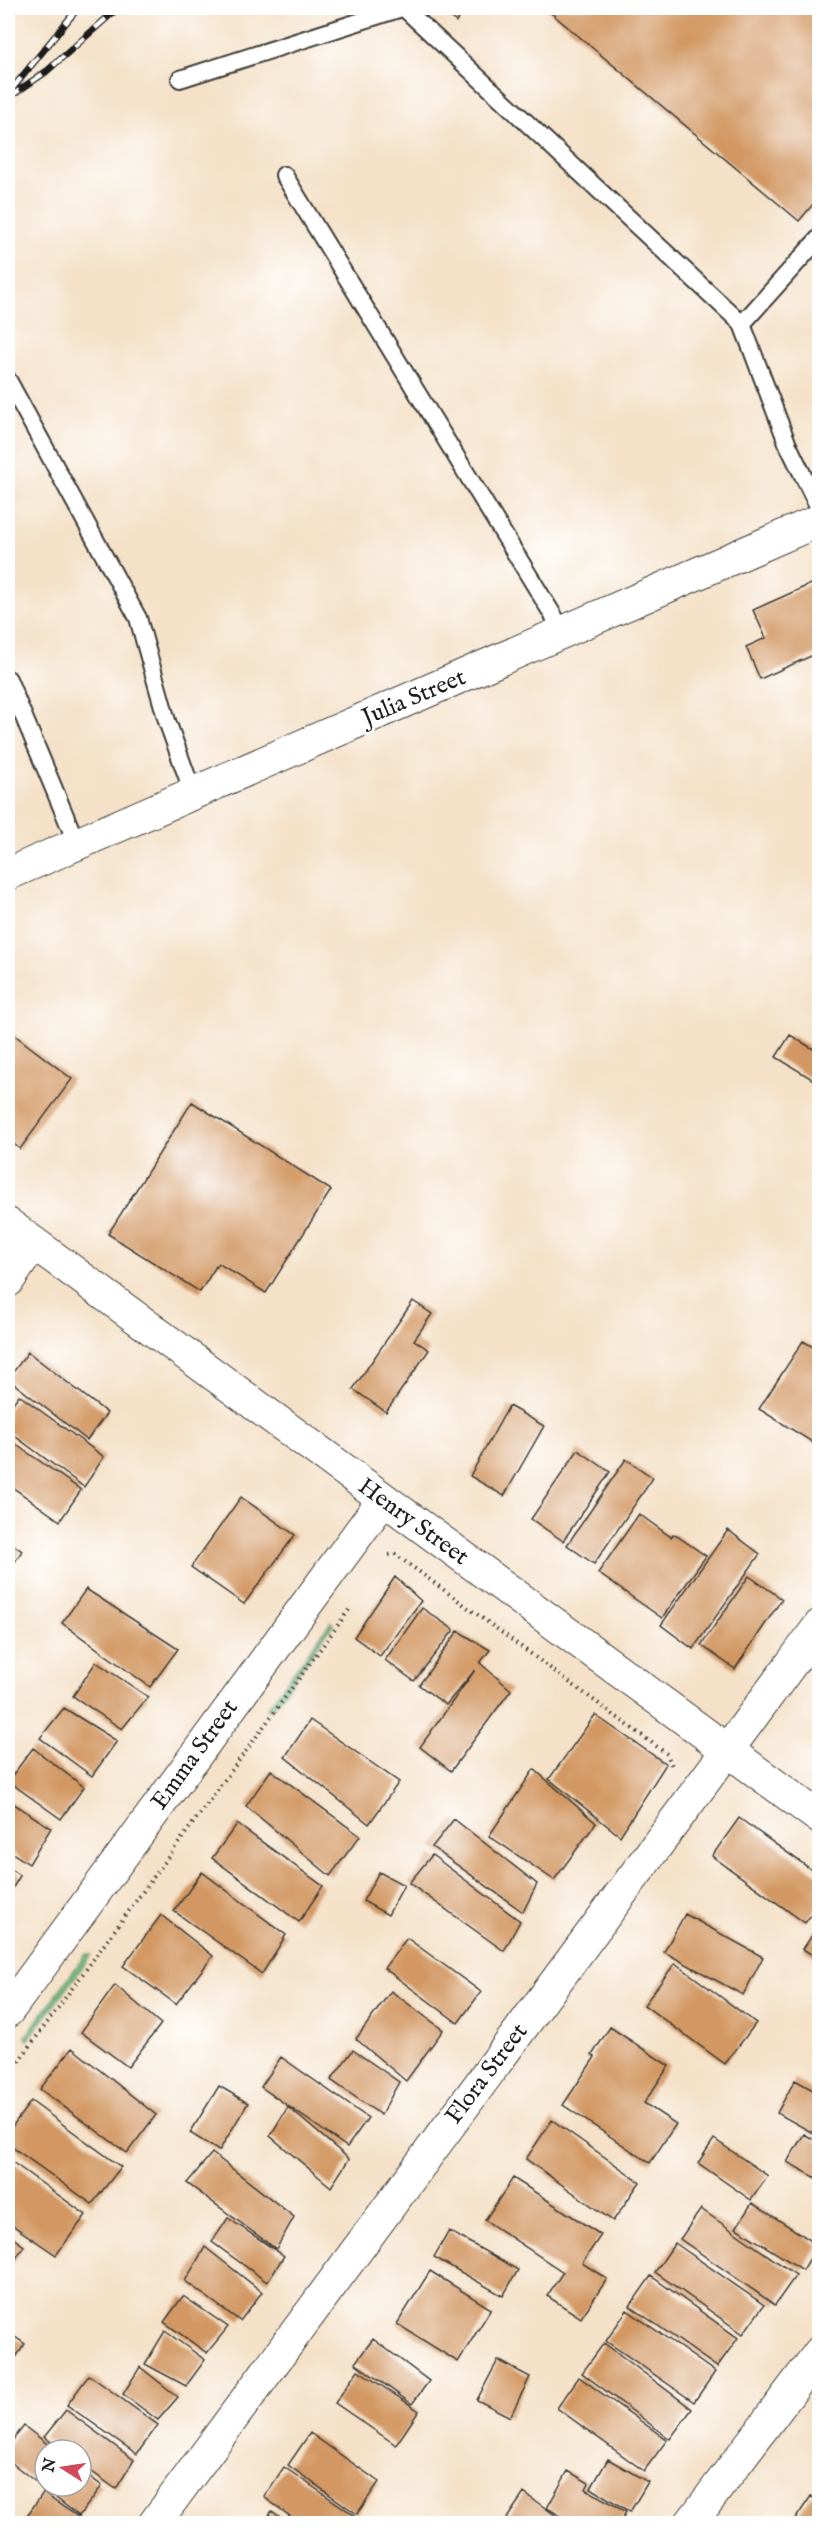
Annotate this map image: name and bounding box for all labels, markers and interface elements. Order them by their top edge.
street label: Julia Street [355,662,471,735]
street label: Henry Street [351,1471,475,1573]
street label: Emma Street [145,1694,245,1816]
street label: Flora Street [439,2017,535,2131]
north arrow [33,2438,93,2498]
text: N [39,2456,62,2475]

